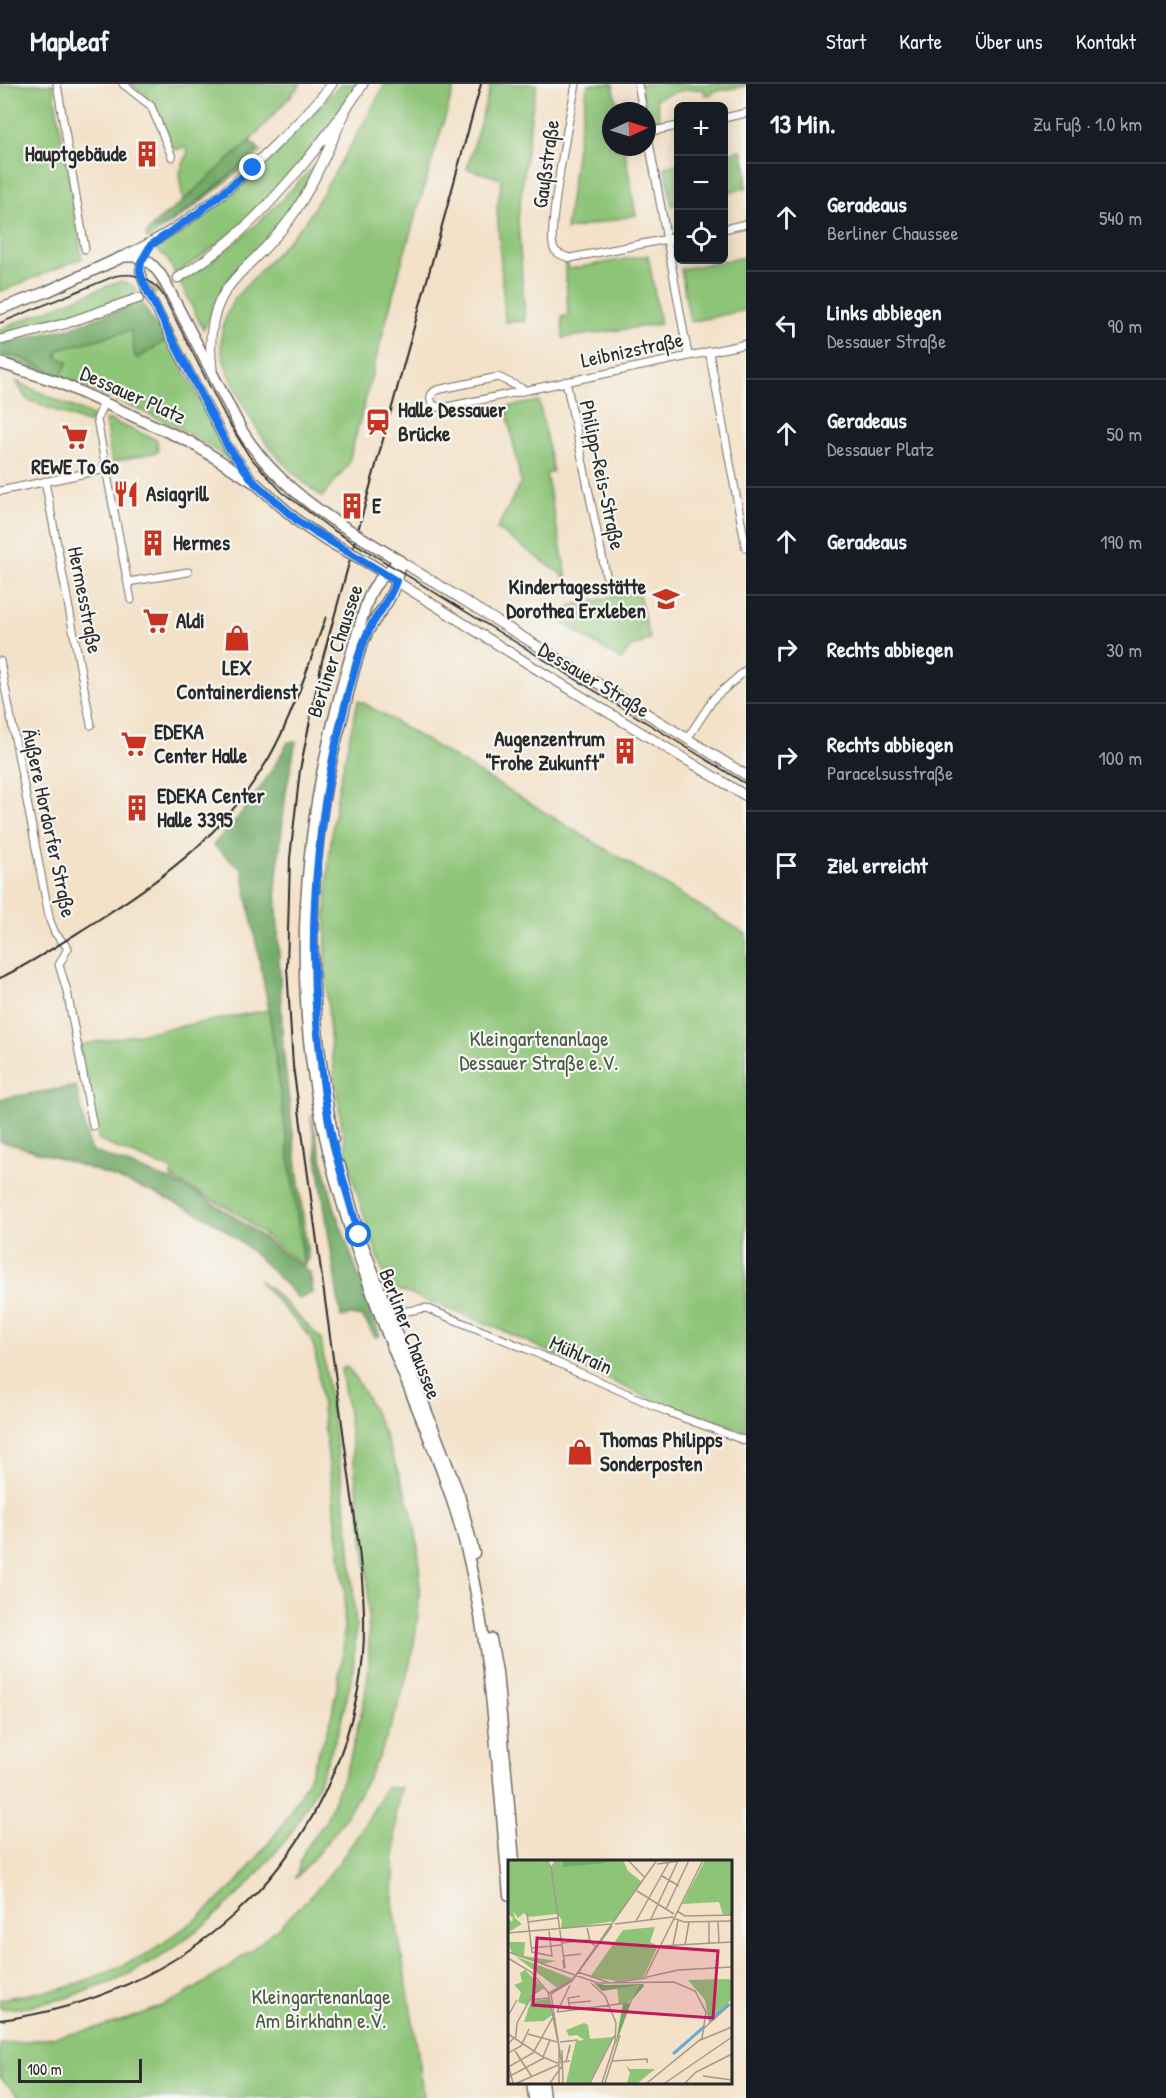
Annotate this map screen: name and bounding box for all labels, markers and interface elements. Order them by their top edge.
text: Mapleaf [30,22,109,60]
text: Start [826,27,866,56]
text: Karte [899,27,942,56]
text: Über uns [975,27,1043,56]
text: Kontakt [1076,27,1136,56]
north arrow [602,102,656,156]
map controls [674,102,728,264]
button: + [674,102,728,156]
text: 13 Min. [770,106,836,141]
text: Zu Fuß · 1.0 km [1033,110,1142,137]
street label: Gaußstraße [525,118,566,210]
place label: Hauptgebäude [25,139,128,169]
building icon: Hauptgebäude [132,139,162,169]
route end [239,154,265,180]
button: − [674,156,728,210]
text: Geradeaus [827,189,907,219]
icon: ahead [770,201,803,234]
text: 540 m [1099,204,1142,231]
button: locate [674,210,728,264]
text: Berliner Chaussee [827,219,958,246]
text: Links abbiegen [827,297,942,327]
icon: left [770,309,803,342]
text: 90 m [1108,312,1142,339]
street label: Leibnizstraße [578,325,686,374]
text: Dessauer Straße [827,327,946,354]
street label: Dessauer Platz [76,358,191,431]
place label: Halle Dessauer Brücke [398,395,507,448]
street label: Philipp-Reis-Straße [572,397,632,552]
text: Geradeaus [827,405,907,435]
station icon: Halle Dessauer Brücke [363,407,393,437]
icon: ahead [770,417,803,450]
text: 50 m [1106,420,1142,447]
supermarket icon: REWE To Go [60,422,90,452]
text: Dessauer Platz [827,435,934,462]
place label: REWE To Go [31,452,119,481]
restaurant icon: Asiagrill [111,479,141,509]
place label: Asiagrill [146,479,209,509]
building icon: E [337,491,367,521]
place label: E [372,491,382,520]
icon: ahead [770,525,803,558]
text: Geradeaus [827,526,907,556]
building icon: Hermes [138,528,168,558]
place label: Hermes [173,528,230,557]
text: 190 m [1100,528,1142,555]
street label: Hermesstraße [61,544,110,656]
place label: Kindertagesstätte Dorothea Erxleben [506,572,647,625]
street label: Berliner Chaussee [299,581,370,721]
school or university icon: Kindertagesstätte Dorothea Erxleben [651,584,681,614]
supermarket icon: Aldi [141,606,171,636]
place label: Aldi [176,606,205,635]
shop icon: LEX Containerdienst [222,623,252,653]
icon: right [770,633,803,666]
text: Rechts abbiegen [827,634,954,664]
street label: Dessauer Straße [533,635,655,724]
text: 30 m [1106,636,1142,663]
place label: LEX Containerdienst [176,653,299,706]
place label: EDEKA Center Halle [154,717,248,770]
place label: Augenzentrum "Frohe Zukunft" [485,724,605,777]
street label: Äußere Hordorfer Straße [15,726,84,920]
supermarket icon: EDEKA Center Halle [119,729,149,759]
text: Rechts abbiegen [827,729,954,759]
building icon: Augenzentrum "Frohe Zukunft" [610,736,640,766]
icon: right [770,741,803,774]
text: 100 m [1099,744,1142,771]
text: Paracelsusstraße [827,759,953,786]
place label: EDEKA Center Halle 3395 [157,781,266,834]
building icon: EDEKA Center Halle 3395 [122,793,152,823]
icon: arrive [770,849,803,882]
text: Ziel erreicht [827,850,927,880]
park label: Kleingartenanlage Dessauer Straße e.V. [459,1024,619,1077]
route start [345,1221,371,1247]
street label: Berliner Chaussee [372,1264,449,1403]
street label: Mühlrain [545,1328,617,1381]
place label: Thomas Philipps Sonderposten [599,1425,723,1479]
shop icon: Thomas Philipps Sonderposten [565,1437,595,1467]
inset map [508,1860,731,2083]
park label: Kleingartenanlage Am Birkhahn e.V. [251,1982,391,2035]
scale bar [18,2056,142,2084]
text: 100 m [27,2058,62,2080]

